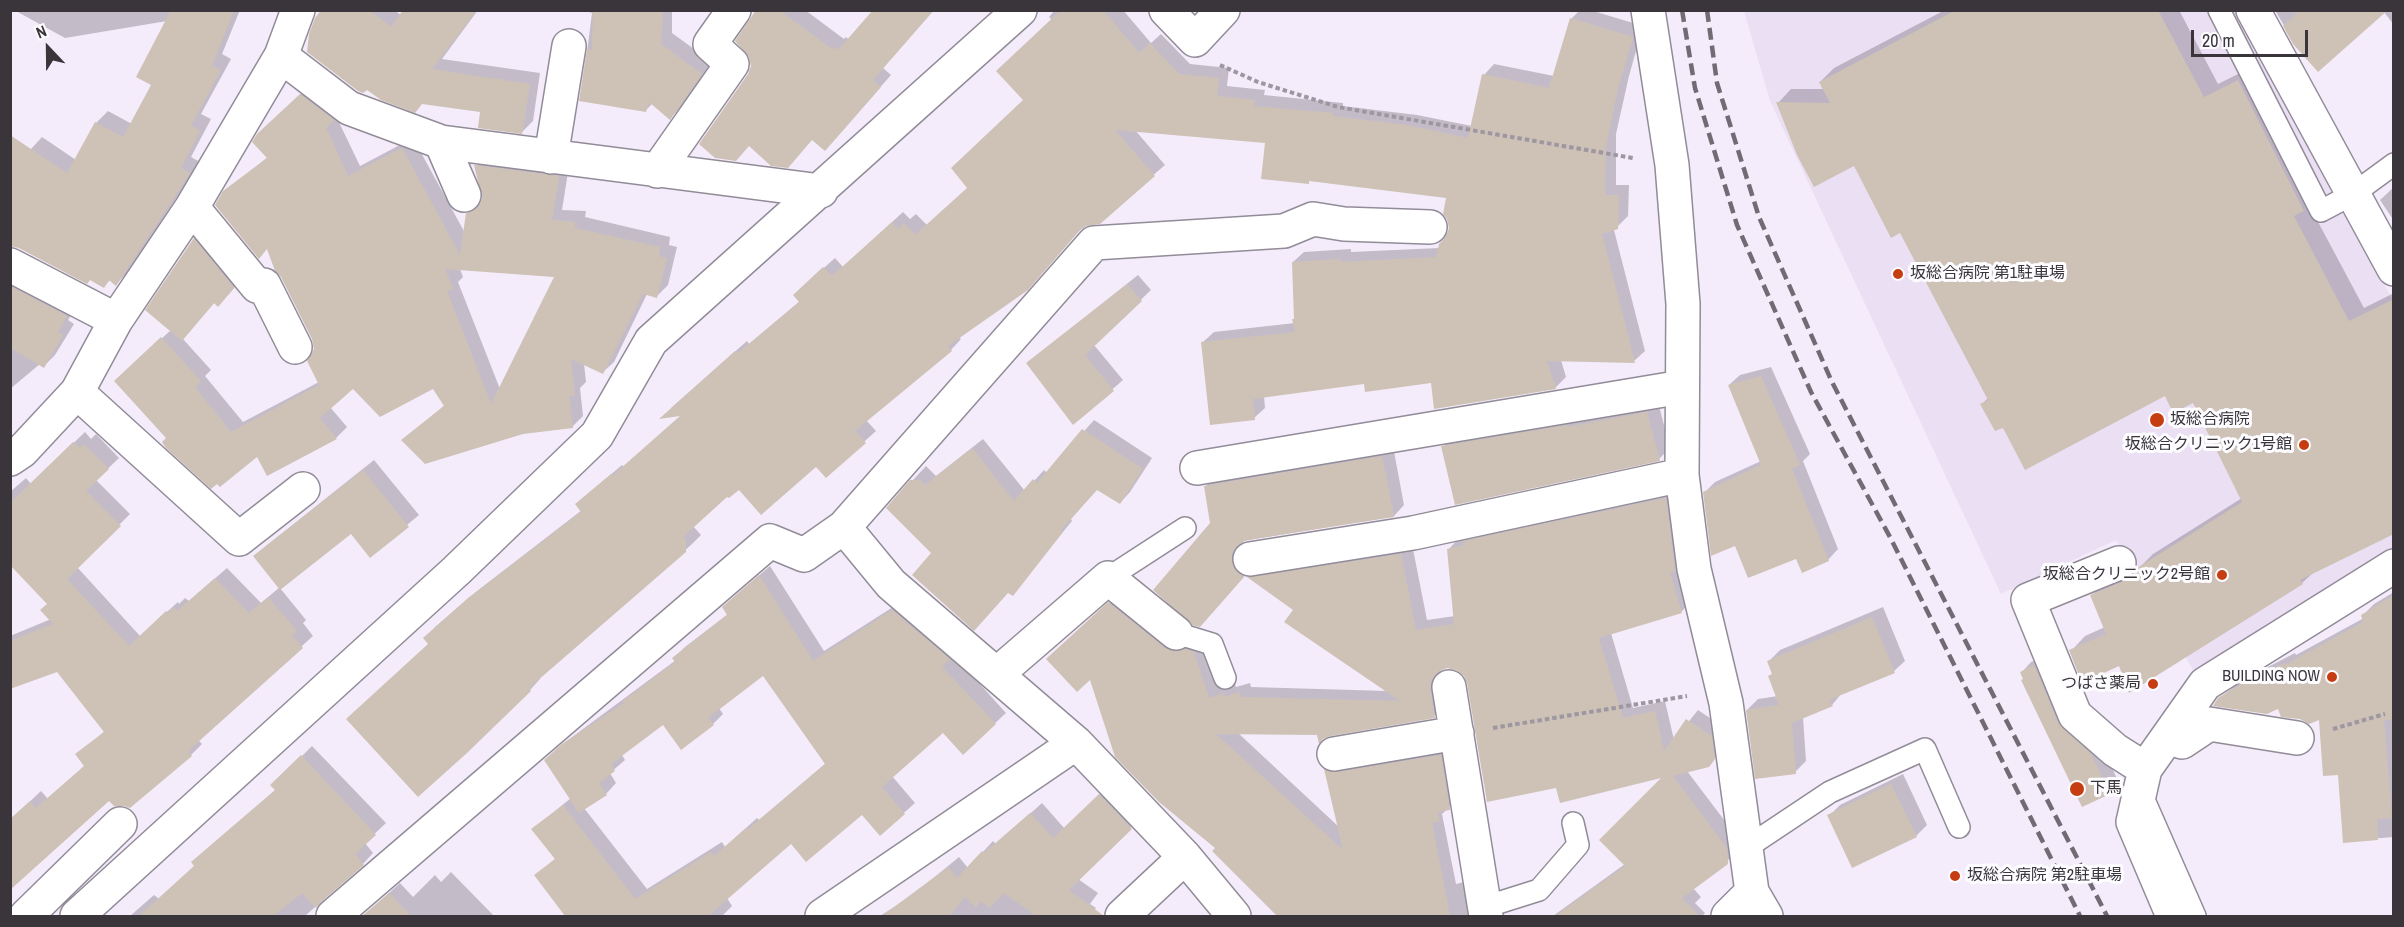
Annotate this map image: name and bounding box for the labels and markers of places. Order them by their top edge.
place label: 坂総合病院 第1駐車場 [1910,264,2065,284]
marker: 坂総合病院 第1駐車場 [1891,267,1905,281]
place label: 坂総合病院 [2170,410,2250,430]
marker: 坂総合病院 [2148,411,2166,429]
place label: 坂総合クリニック1号館 [2125,435,2292,455]
marker: 坂総合クリニック1号館 [2297,438,2311,452]
place label: 坂総合クリニック2号館 [2043,565,2210,585]
marker: 坂総合クリニック2号館 [2215,568,2229,582]
place label: BUILDING NOW [2222,667,2320,687]
marker: BUILDING NOW [2325,670,2339,684]
place label: つばさ薬局 [2061,674,2141,694]
marker: つばさ薬局 [2146,677,2160,691]
place label: 下馬 [2090,779,2122,799]
marker: 下馬 [2068,780,2086,798]
place label: 坂総合病院 第2駐車場 [1967,866,2122,886]
marker: 坂総合病院 第2駐車場 [1948,869,1962,883]

